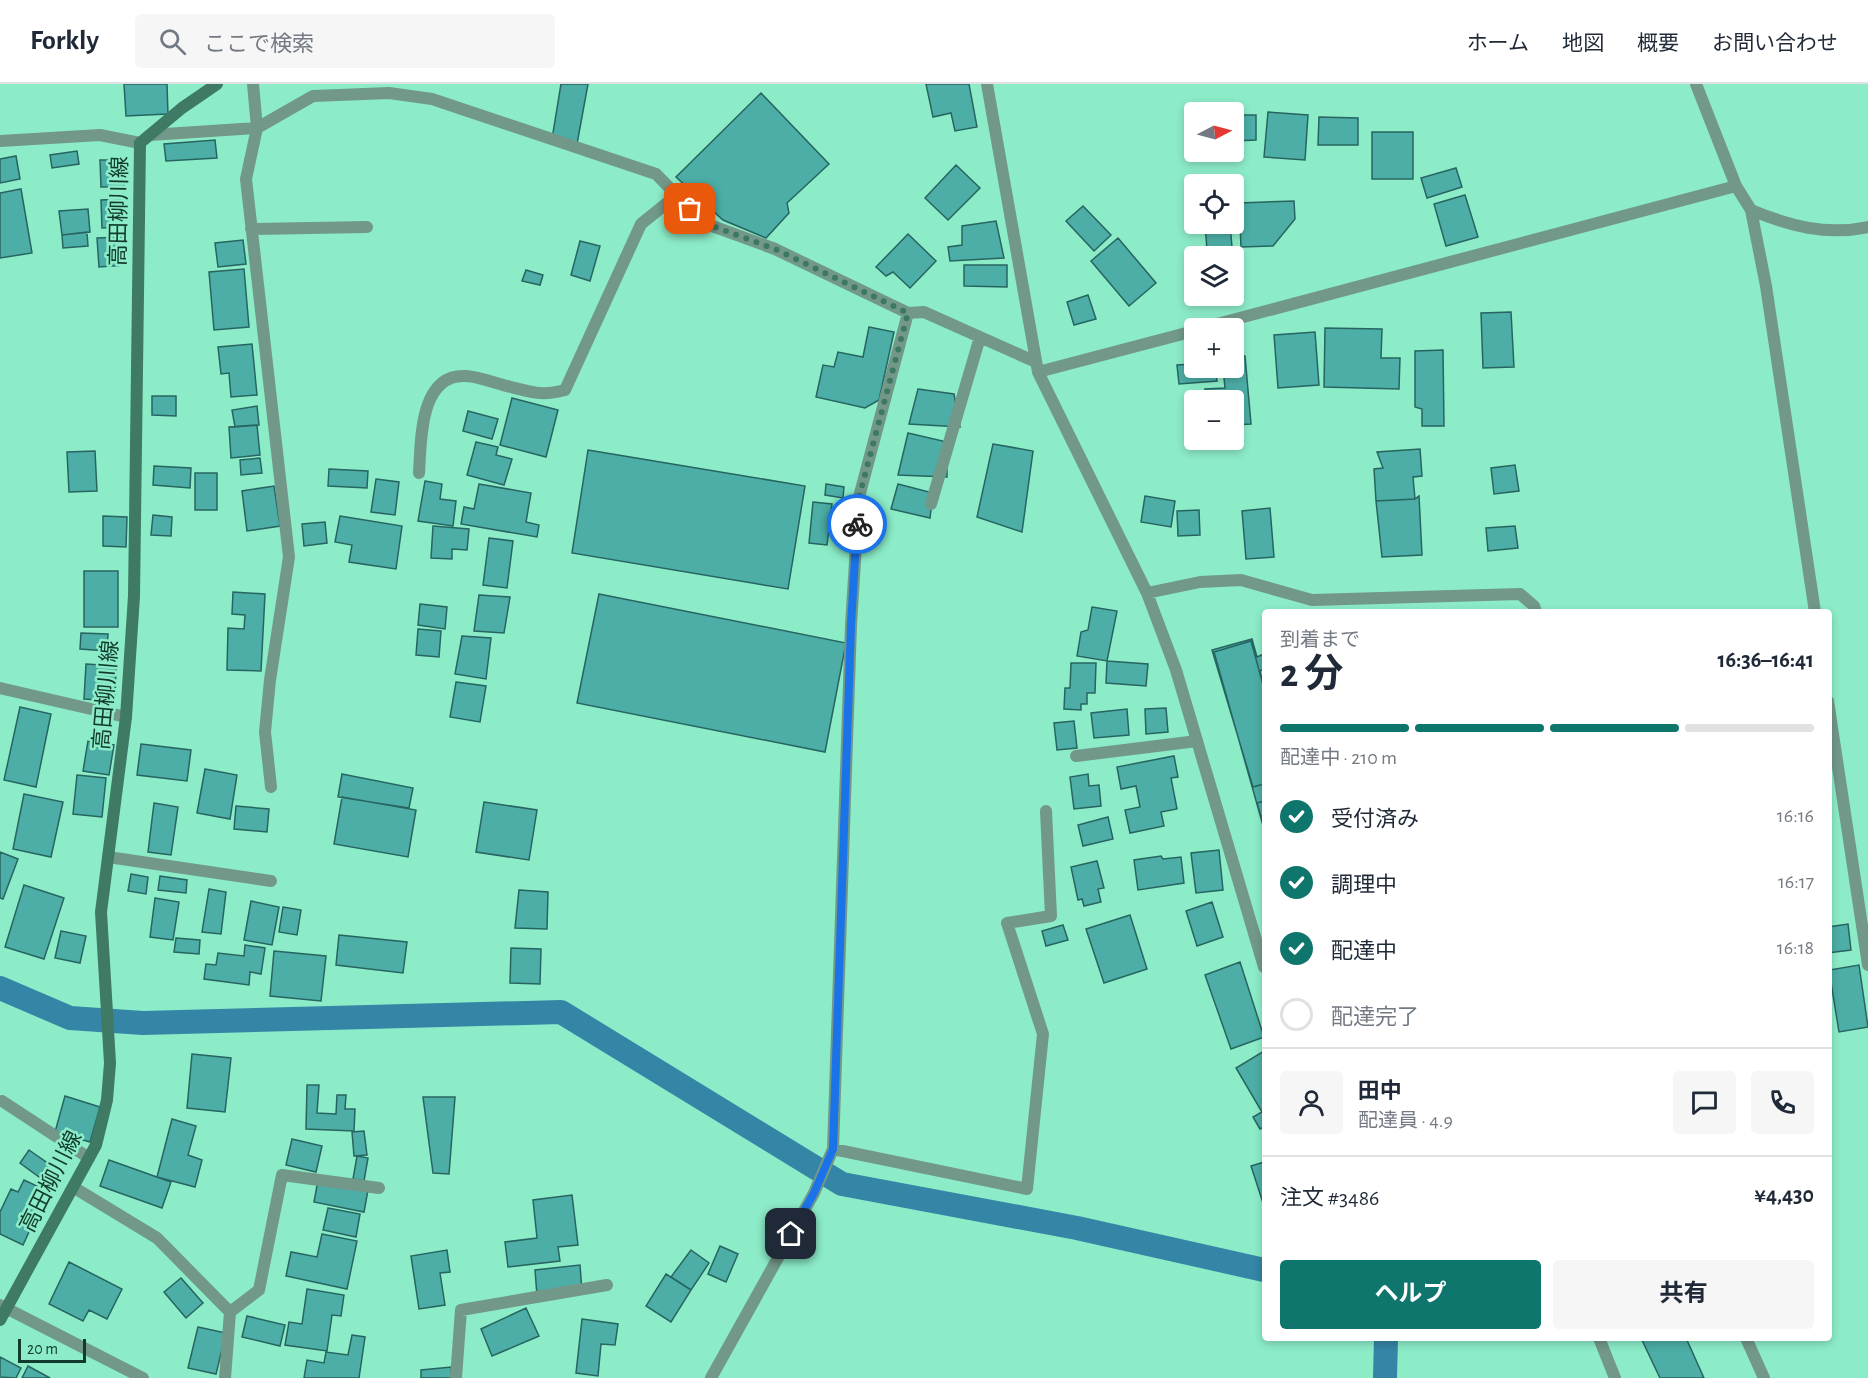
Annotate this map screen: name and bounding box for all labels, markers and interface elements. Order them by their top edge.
search box [135,14,555,68]
icon: search [156,25,189,58]
text: Forkly [30,27,99,55]
text: ここで検索 [204,33,314,55]
text: ホーム [1467,33,1529,54]
text: 地図 [1562,33,1604,54]
text: 概要 [1637,33,1679,54]
text: お問い合わせ [1712,33,1838,54]
north arrow [1184,102,1244,162]
map controls [1184,102,1244,450]
street label: 高田柳川線 [106,156,131,266]
button: locate [1184,174,1244,234]
pin [664,183,715,234]
icon: bag [673,192,706,225]
button: layers [1184,246,1244,306]
button: + [1184,318,1244,378]
button: − [1184,390,1244,450]
courier [827,494,887,554]
icon: bike [841,508,874,541]
text: 到着まで [1280,630,1360,650]
street label: 高田柳川線 [89,639,122,751]
text: 16:36–16:41 [1718,649,1814,671]
text: 2 分 [1280,655,1343,694]
text: 配達中 · 210 m [1280,748,1397,768]
icon: check [1280,800,1313,833]
text: 16:16 [1777,806,1814,826]
text: 受付済み [1331,808,1419,830]
icon: check [1280,866,1313,899]
text: 16:17 [1778,872,1814,892]
text: 調理中 [1331,874,1397,896]
icon: check [1280,932,1313,965]
text: 16:18 [1777,938,1814,958]
text: 配達中 [1331,940,1397,962]
text: 配達完了 [1331,1006,1419,1028]
button: person [1280,1071,1343,1134]
button: chat [1673,1071,1736,1134]
button: phone [1751,1071,1814,1134]
text: 田中 [1358,1080,1402,1102]
text: 配達員 · 4.9 [1358,1111,1453,1131]
street label: 高田柳川線 [15,1127,86,1235]
text: ¥4,430 [1754,1184,1814,1206]
text: 注文 #3486 [1280,1187,1379,1209]
pin [765,1208,816,1259]
icon: home [774,1217,807,1250]
button: ヘルプ [1280,1260,1541,1329]
button: 共有 [1553,1260,1814,1329]
scale bar [18,1336,86,1364]
text: 20 m [27,1341,58,1357]

